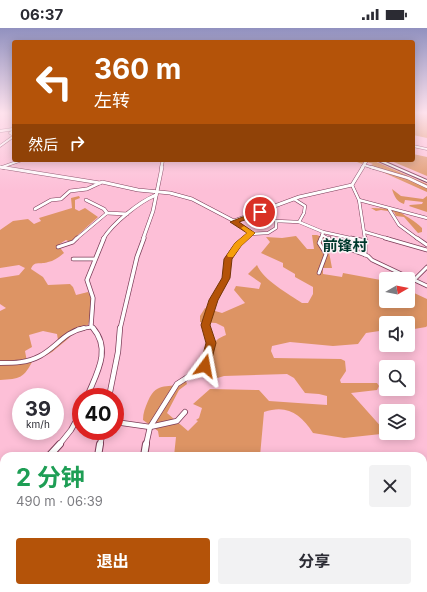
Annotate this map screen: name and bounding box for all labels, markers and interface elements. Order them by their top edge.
text: 06:37 [20,5,63,24]
text: 360 m [94,52,181,86]
icon: left [28,56,80,108]
text: 左转 [94,90,130,111]
icon: right [66,132,88,154]
text: 然后 [28,135,58,154]
pin [243,195,277,229]
icon: arrive [249,201,271,223]
district label: 前锋村 [322,236,368,255]
north arrow [379,272,415,308]
map controls [379,272,415,440]
button: sound [379,316,415,352]
position arrow [184,345,226,387]
button: search [379,360,415,396]
speed limit sign: 40 [72,388,124,440]
text: 39 [25,397,51,421]
button: layers [379,404,415,440]
text: km/h [26,418,50,430]
text: 2 分钟 [16,463,85,492]
button: close [369,465,411,507]
text: 490 m · 06:39 [16,493,103,509]
button: 退出 [16,538,210,584]
button: 分享 [218,538,411,584]

